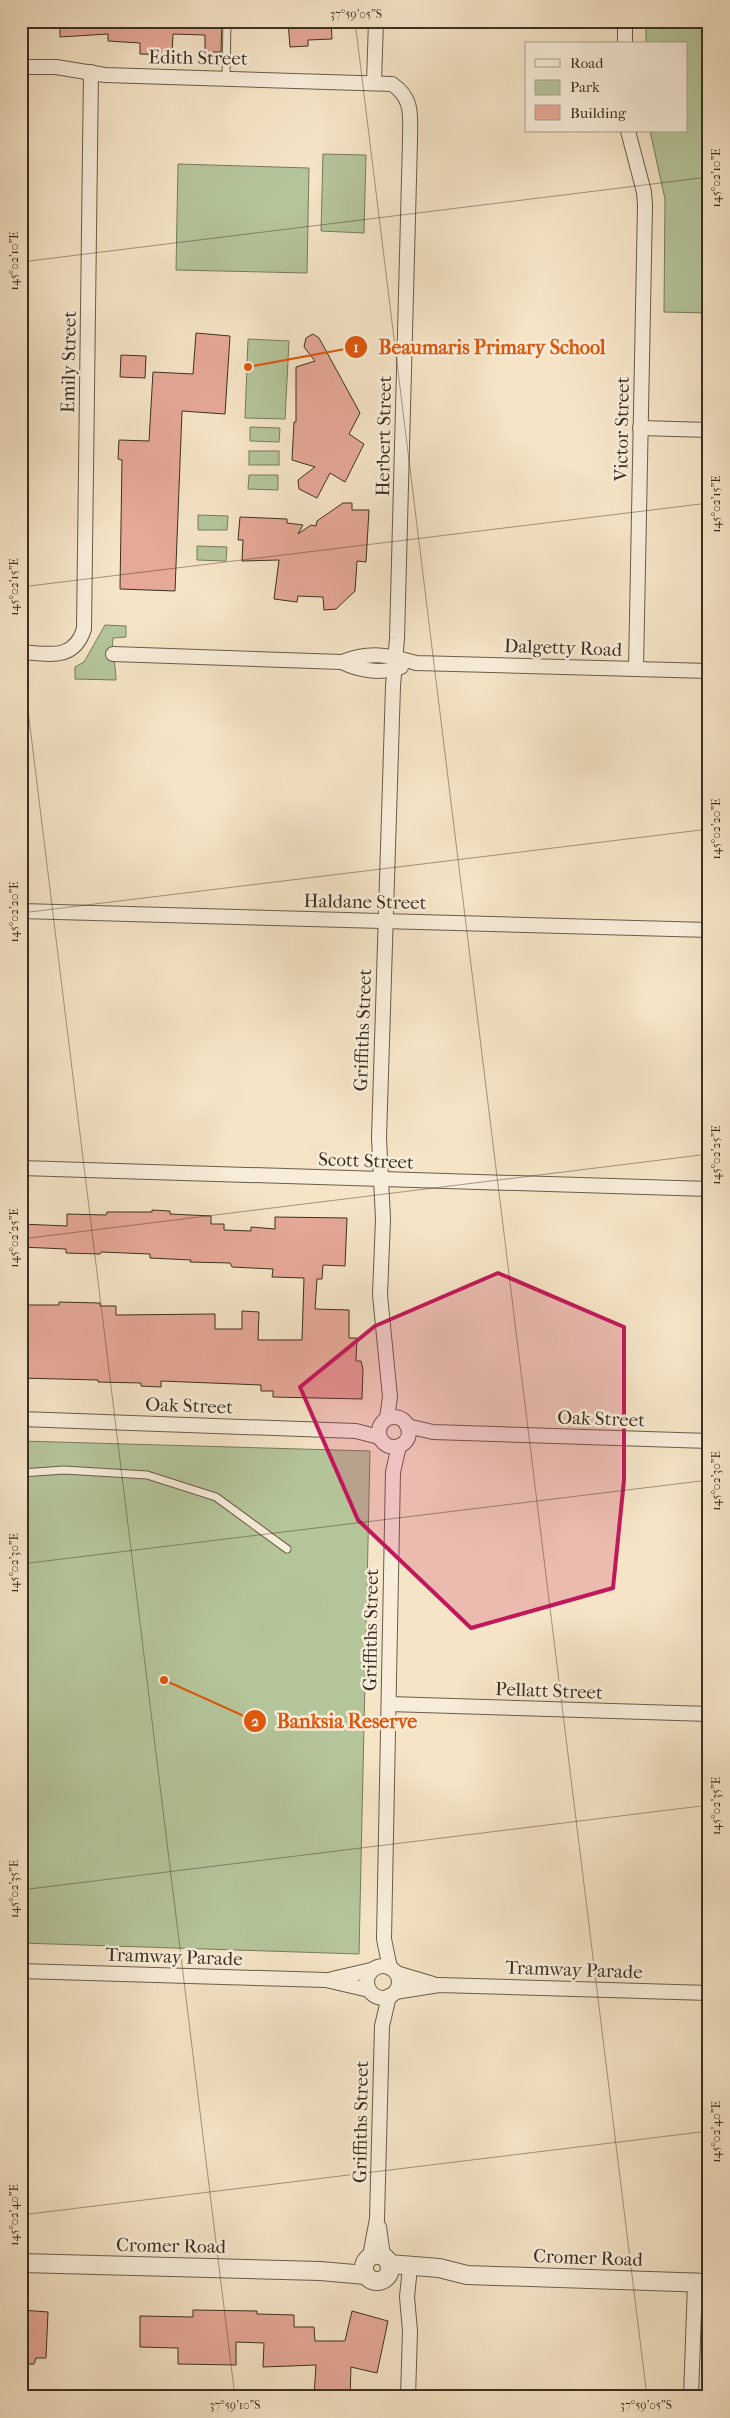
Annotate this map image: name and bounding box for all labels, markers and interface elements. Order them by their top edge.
text: 37°59'05"S [330,7,382,21]
legend [525,42,688,132]
street label: Edith Street [148,46,248,70]
text: Road [570,54,604,72]
text: Park [570,78,600,96]
text: Building [570,104,627,122]
text: 145°02'10"E [709,149,723,207]
text: 145°02'10"E [7,232,21,290]
street label: Emily Street [57,310,81,413]
callout: Beaumaris Primary School [343,330,615,365]
text: Beaumaris Primary School [378,336,606,359]
text: 1 [353,338,359,356]
street label: Herbert Street [372,375,396,497]
street label: Victor Street [610,376,634,483]
text: 145°02'15"E [709,475,723,533]
text: 145°02'15"E [7,558,21,616]
street label: Dalgetty Road [504,635,623,661]
text: 145°02'20"E [709,799,723,859]
text: 145°02'20"E [7,882,21,942]
street label: Haldane Street [303,890,427,914]
street label: Griffiths Street [350,968,376,1092]
text: 145°02'25"E [709,1125,723,1185]
street label: Scott Street [318,1148,414,1174]
text: 145°02'25"E [7,1208,21,1268]
street label: Oak Street [145,1393,233,1419]
street label: Oak Street [557,1406,645,1432]
text: 145°02'30"E [709,1451,723,1511]
text: 145°02'30"E [7,1533,21,1593]
street label: Griffiths Street [359,1568,383,1691]
street label: Pellatt Street [495,1678,603,1704]
callout: Banksia Reserve [242,1703,428,1738]
text: Banksia Reserve [277,1710,417,1733]
text: 2 [251,1712,259,1730]
text: 145°02'35"E [709,1777,723,1835]
text: 145°02'35"E [7,1860,21,1918]
street label: Tramway Parade [105,1944,243,1970]
street label: Tramway Parade [505,1957,643,1983]
street label: Griffiths Street [349,2060,373,2183]
text: 145°02'40"E [709,2101,723,2163]
text: 145°02'40"E [7,2184,21,2246]
street label: Cromer Road [116,2234,227,2258]
street label: Cromer Road [533,2245,644,2271]
text: 37°59'10"S [210,2398,260,2412]
text: 37°59'05"S [620,2398,672,2412]

